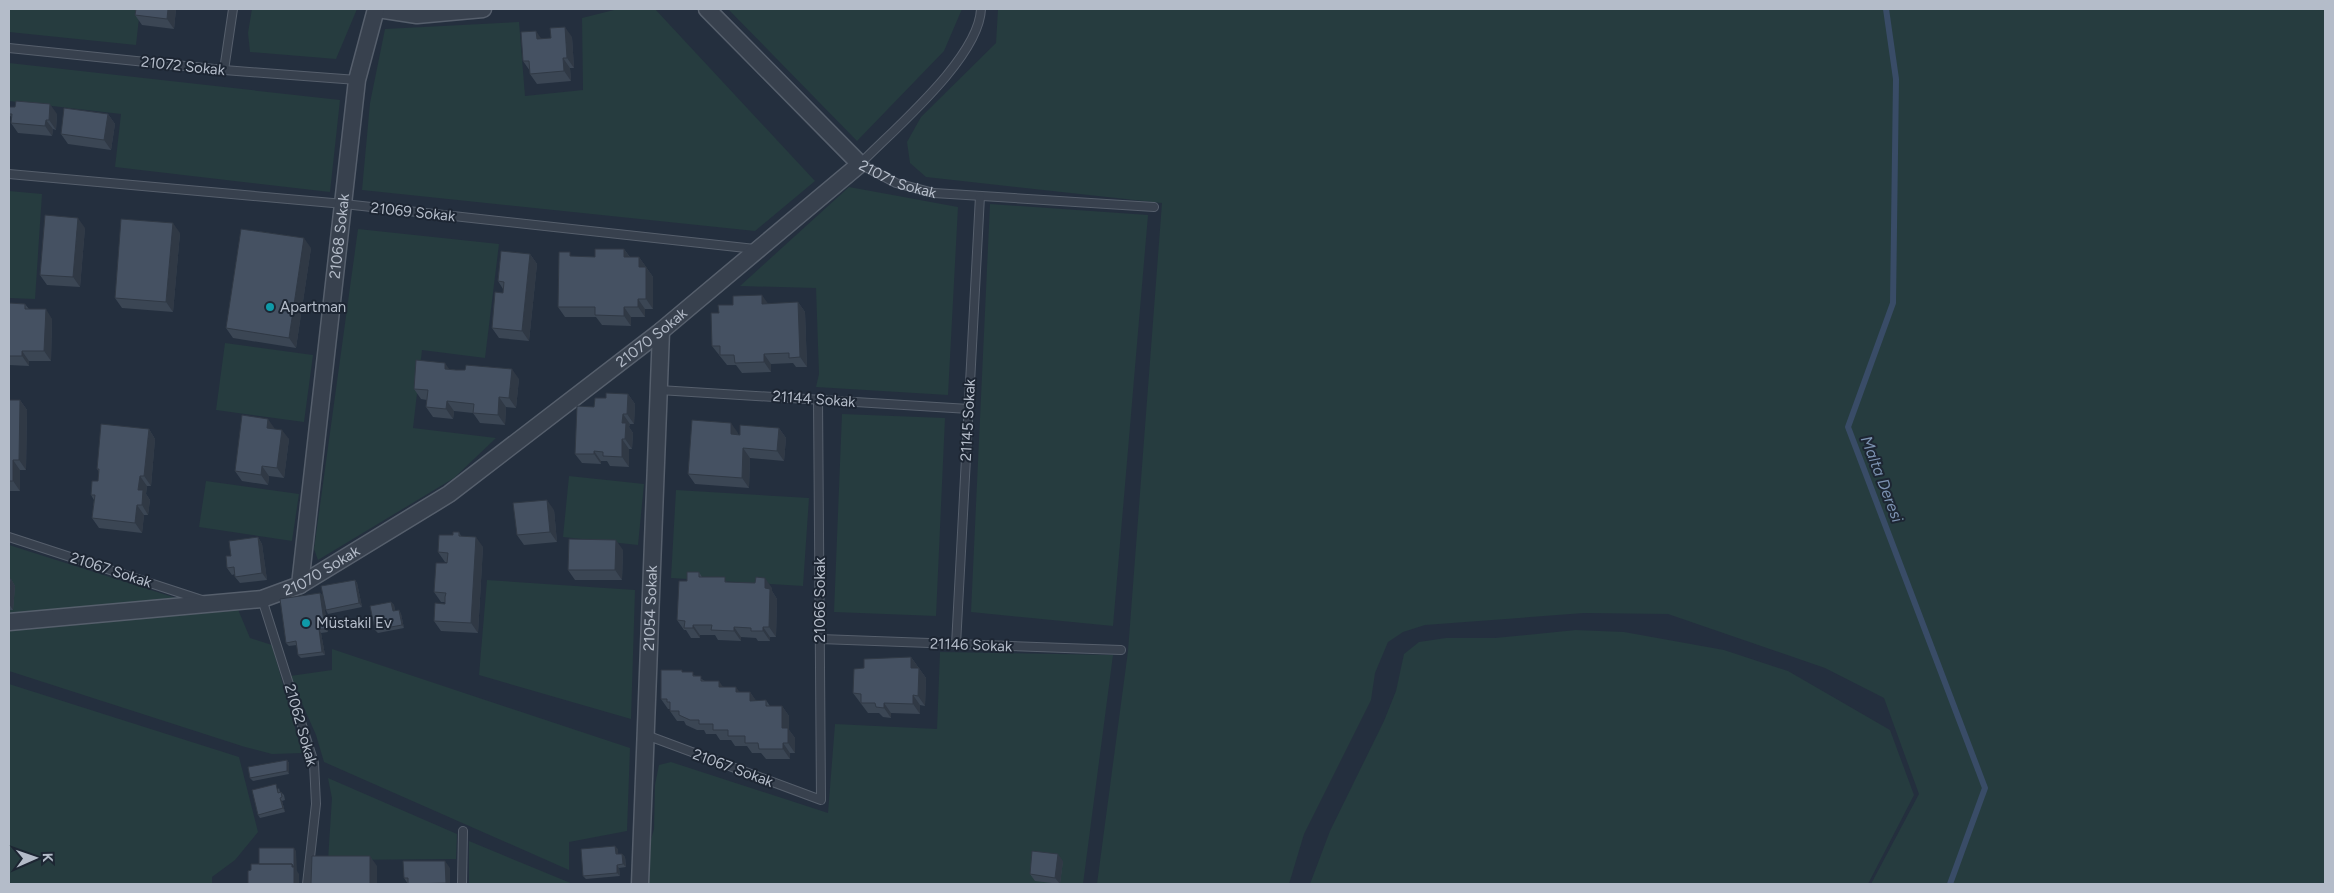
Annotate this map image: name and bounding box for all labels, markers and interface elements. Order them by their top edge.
street label: 21072 Sokak [140,53,227,79]
street label: 21071 Sokak [856,156,939,202]
street label: 21068 Sokak [326,192,353,280]
street label: 21069 Sokak [370,199,457,225]
place label: Apartman [280,298,346,316]
marker: Apartman [264,301,276,313]
street label: 21070 Sokak [612,304,691,371]
street label: 21145 Sokak [957,378,979,462]
street label: 21144 Sokak [772,387,857,411]
water label: Malta Deresi [1857,433,1907,525]
street label: 21070 Sokak [281,541,364,599]
street label: 21067 Sokak [68,548,155,592]
street label: 21066 Sokak [811,557,829,642]
street label: 21054 Sokak [640,564,661,651]
place label: Müstakil Ev [316,614,392,632]
marker: Müstakil Ev [300,617,312,629]
street label: 21146 Sokak [930,635,1013,655]
street label: 21062 Sokak [281,682,322,769]
street label: 21067 Sokak [690,745,776,791]
north arrow [10,833,60,883]
text: K [39,853,56,863]

